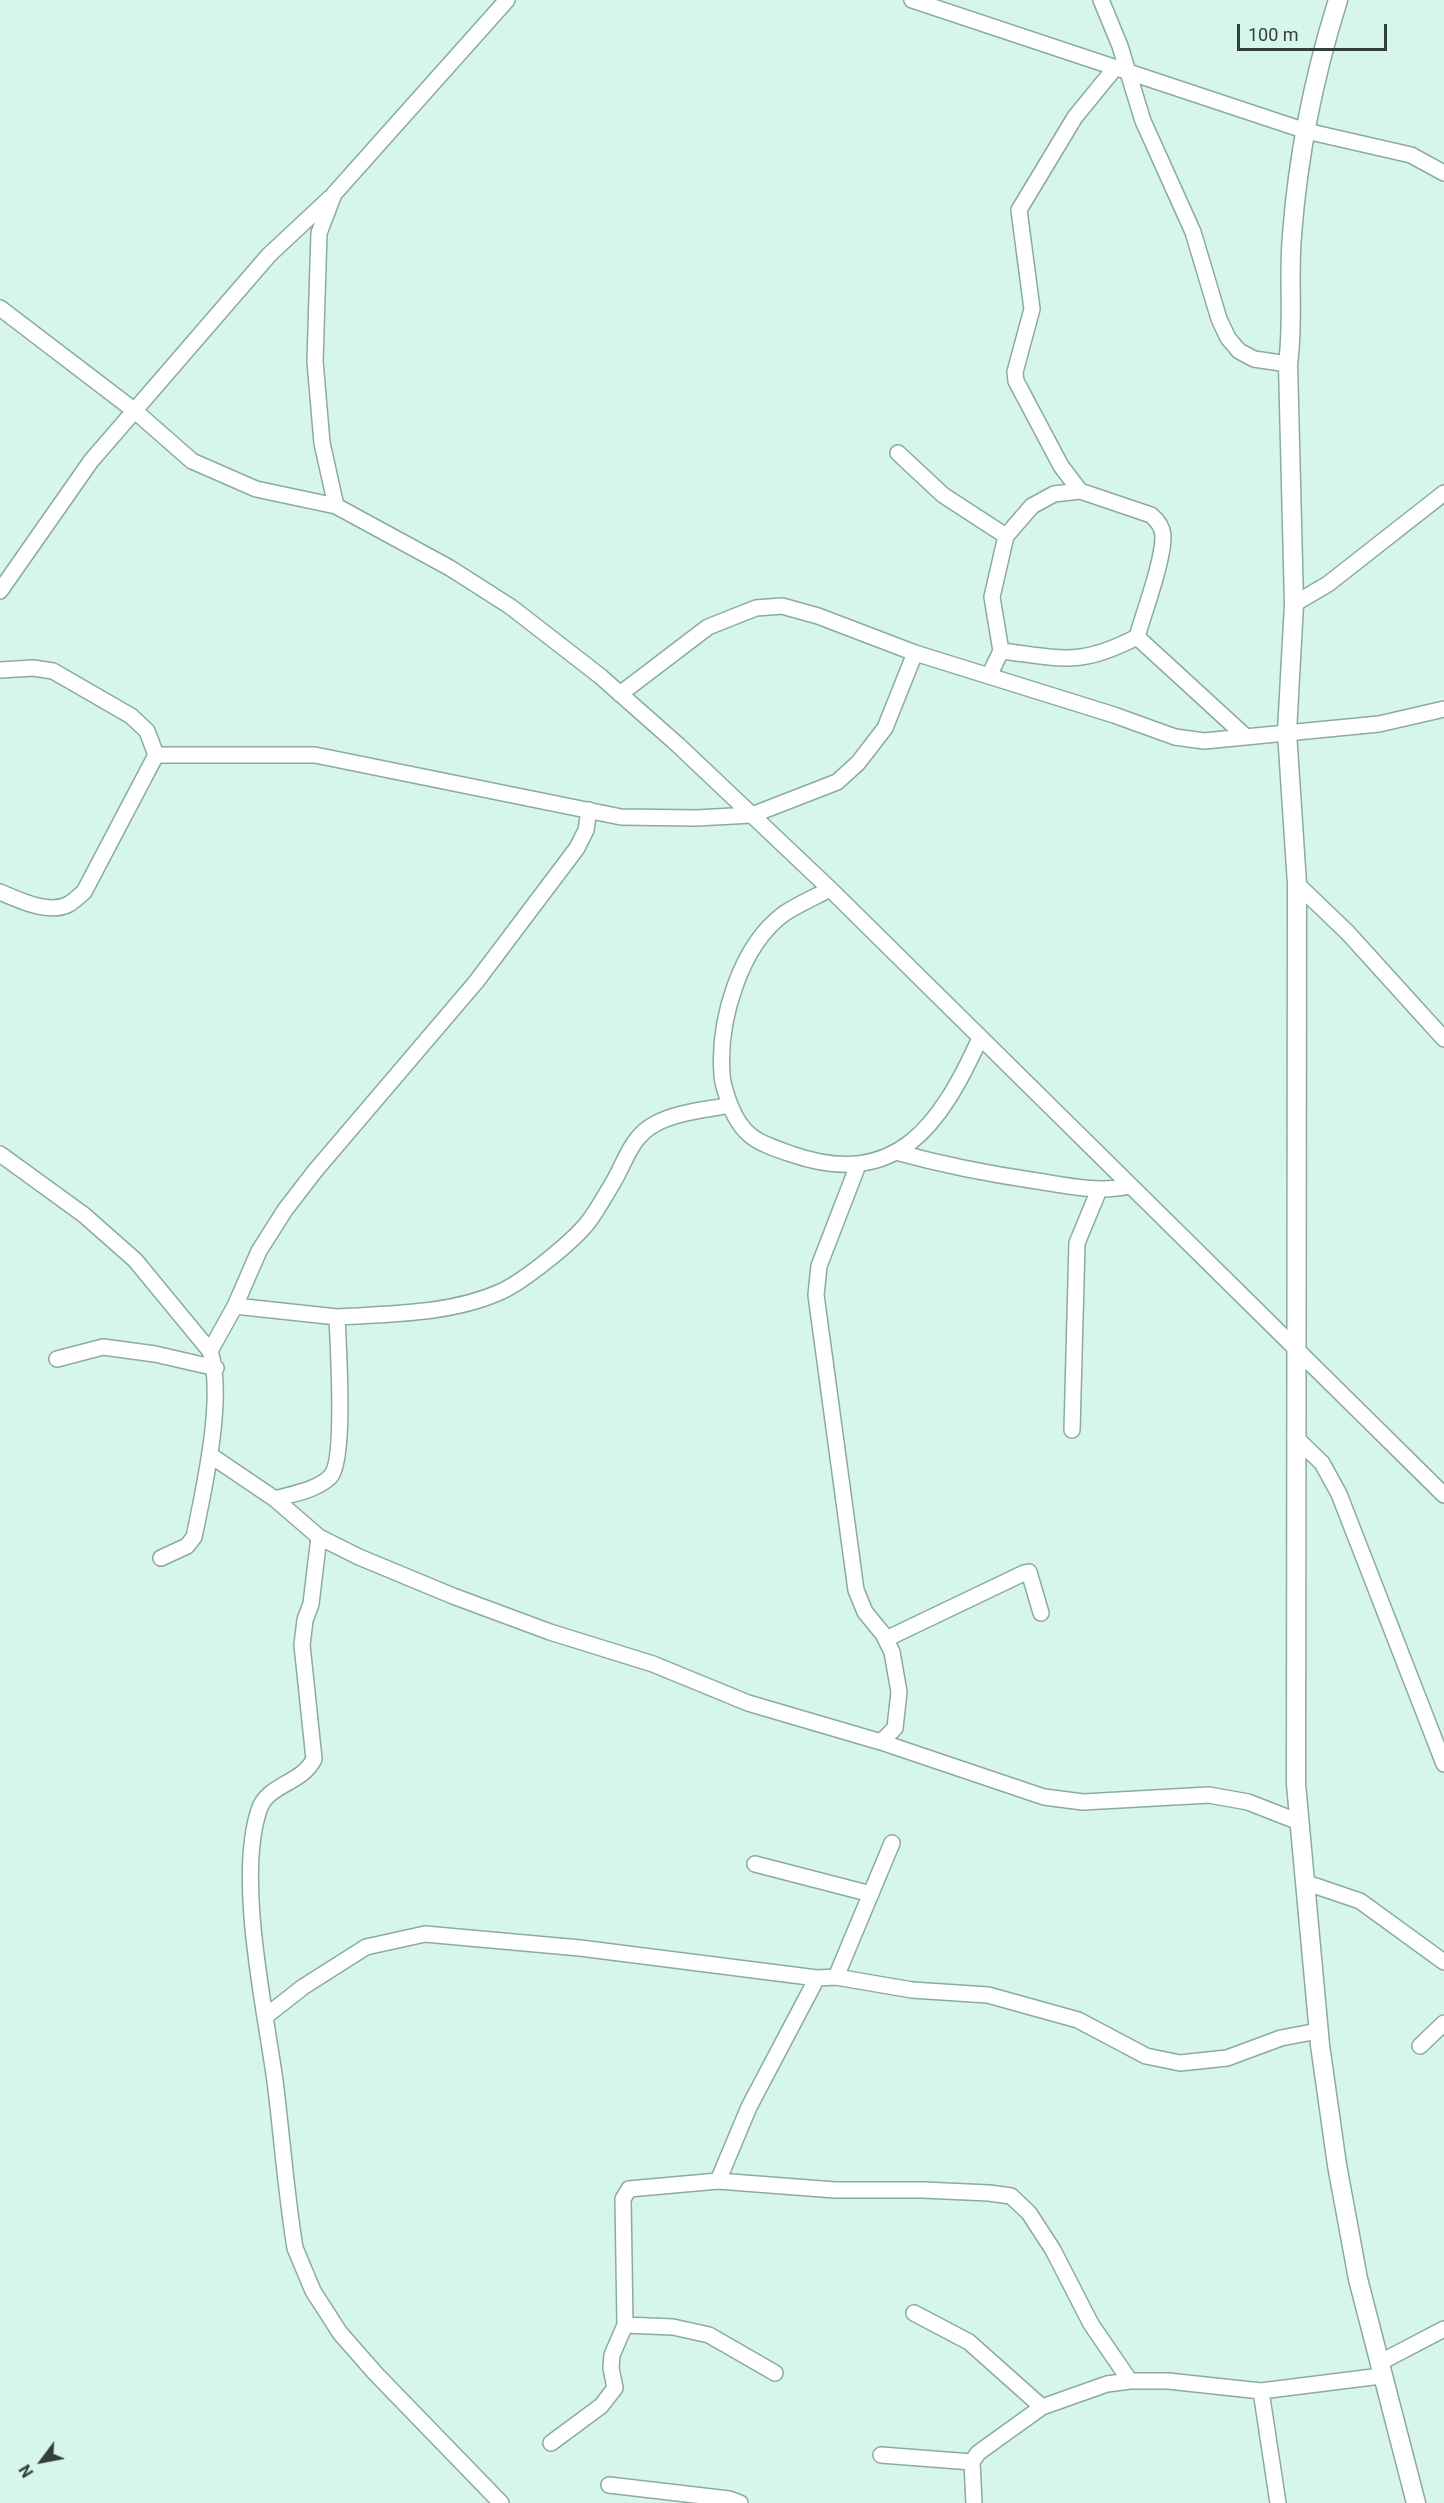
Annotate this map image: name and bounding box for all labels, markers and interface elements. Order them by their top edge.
scale bar [1240,12,1390,50]
text: 100 m [1248,24,1299,45]
north arrow [12,2431,72,2491]
text: N [15,2461,37,2481]

